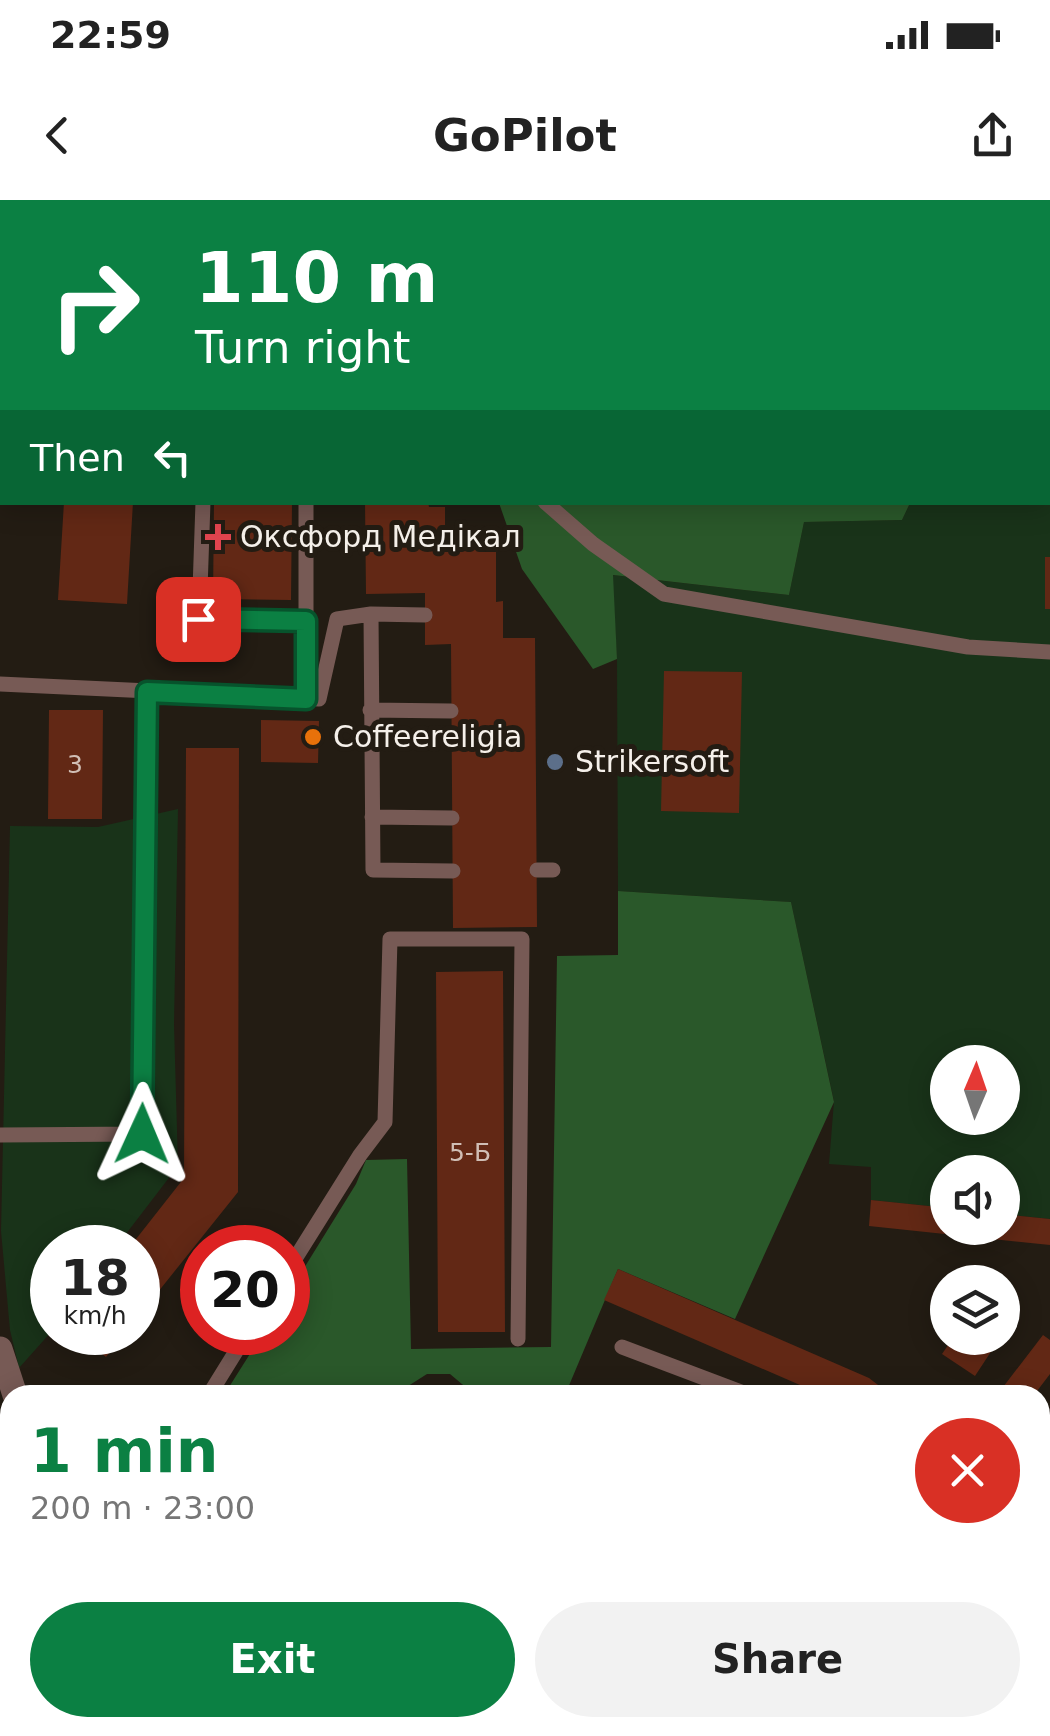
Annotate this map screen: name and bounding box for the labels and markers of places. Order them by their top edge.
place label: Оксфорд Медікал [240,519,521,554]
marker: Оксфорд Медікал [205,524,231,550]
pin [156,577,241,662]
place label: Coffeereligia [333,719,522,754]
marker: Coffeereligia [302,726,324,748]
place label: Strikersoft [575,744,730,779]
marker: Strikersoft [544,751,566,773]

